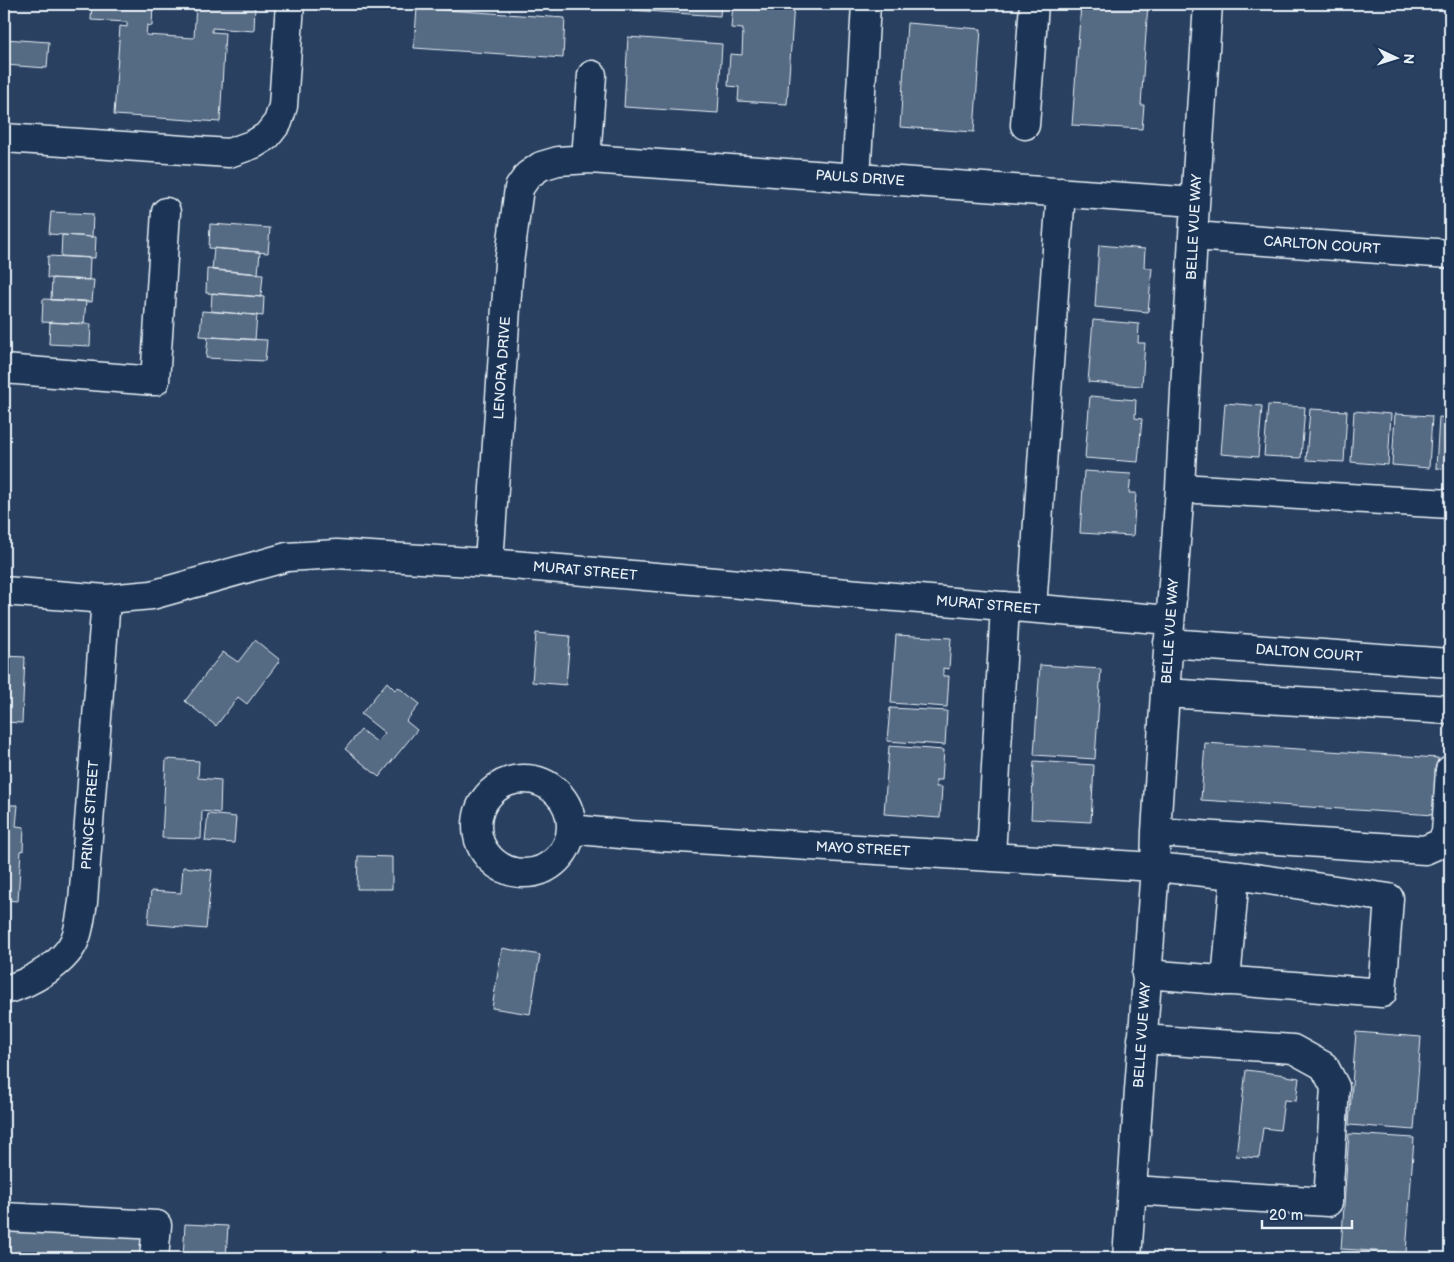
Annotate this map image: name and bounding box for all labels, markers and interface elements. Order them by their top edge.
north arrow [1372,32,1422,82]
text: N [1400,53,1417,65]
street label: PAULS DRIVE [815,166,905,190]
street label: BELLE VUE WAY [1183,173,1205,280]
street label: CARLTON COURT [1263,232,1382,258]
street label: LENORA DRIVE [490,316,514,420]
street label: MURAT STREET [532,558,639,584]
street label: BELLE VUE WAY [1158,577,1182,684]
street label: MURAT STREET [935,592,1042,618]
street label: DALTON COURT [1255,641,1364,665]
street label: PRINCE STREET [78,759,102,870]
street label: MAYO STREET [815,838,911,860]
street label: BELLE VUE WAY [1130,981,1154,1088]
scale bar [1262,1197,1352,1229]
text: 20 m [1269,1206,1303,1225]

